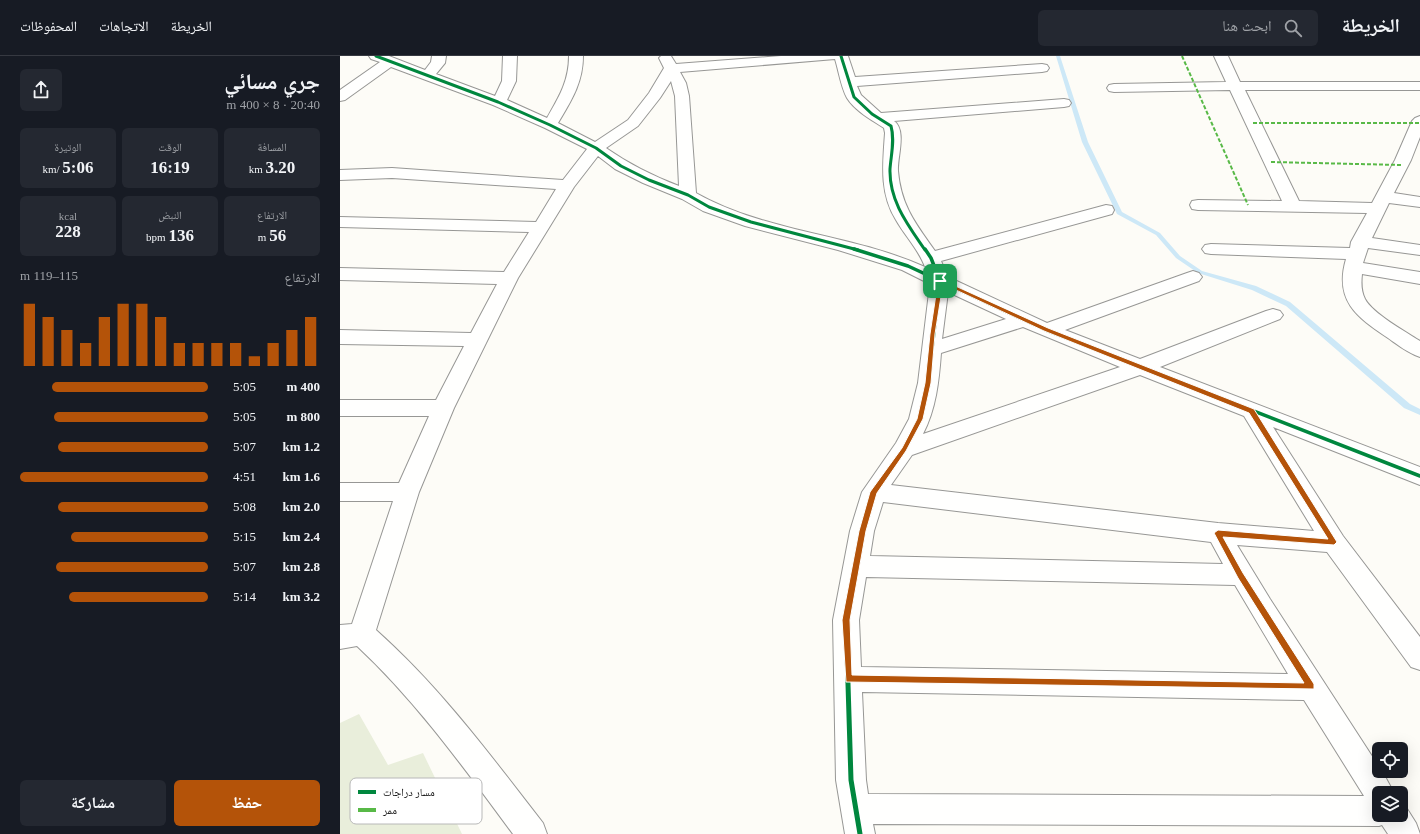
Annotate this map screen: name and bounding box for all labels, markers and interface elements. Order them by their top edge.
search box [1038,10,1318,46]
text: الخريطة [1342,15,1400,36]
icon: search [1282,17,1304,39]
text: ابحث هنا [1222,18,1272,34]
text: المحفوظات [20,19,77,34]
text: الاتجاهات [99,19,149,34]
text: الخريطة [171,19,212,34]
button: share [20,69,62,111]
text: جري مسائي [224,69,320,94]
text: 20:40 · 8 × 400 m [226,97,320,112]
text: الوتيرة [55,141,81,153]
text: الوقت [158,141,182,153]
text: المسافة [257,141,287,153]
text: 5:06 [62,158,94,177]
text: 16:19 [150,158,190,177]
text: 3.20 [266,158,295,177]
text: /km [42,163,62,175]
text: km [249,163,266,175]
text: النبض [158,209,182,221]
text: الارتفاع [257,209,287,221]
text: kcal [59,210,77,222]
text: 228 [55,222,81,241]
text: 136 [168,226,194,245]
text: 56 [269,226,286,245]
text: bpm [146,231,168,243]
text: m [258,231,269,243]
pin [923,264,957,298]
text: 115–119 m [20,268,78,283]
text: الارتفاع [285,270,320,285]
icon: arrive [929,270,951,292]
text: 5:05 [233,379,256,394]
text: 400 m [286,379,320,394]
text: 5:05 [233,409,256,424]
text: 800 m [286,409,320,424]
text: 5:07 [233,439,256,454]
text: 1.2 km [282,439,320,454]
text: 4:51 [233,469,256,484]
text: 1.6 km [282,469,320,484]
text: 5:08 [233,499,256,514]
text: 2.0 km [282,499,320,514]
text: 5:15 [233,529,256,544]
text: 2.4 km [282,529,320,544]
text: 5:07 [233,559,256,574]
text: 2.8 km [282,559,320,574]
text: 5:14 [233,589,256,604]
text: 3.2 km [282,589,320,604]
map controls [1372,742,1408,822]
button: locate [1372,742,1408,778]
legend [350,778,482,824]
button: مشاركة [20,780,166,826]
button: حفظ [174,780,320,826]
text: مسار دراجات [383,786,435,798]
button: layers [1372,786,1408,822]
text: ممر [382,804,397,816]

